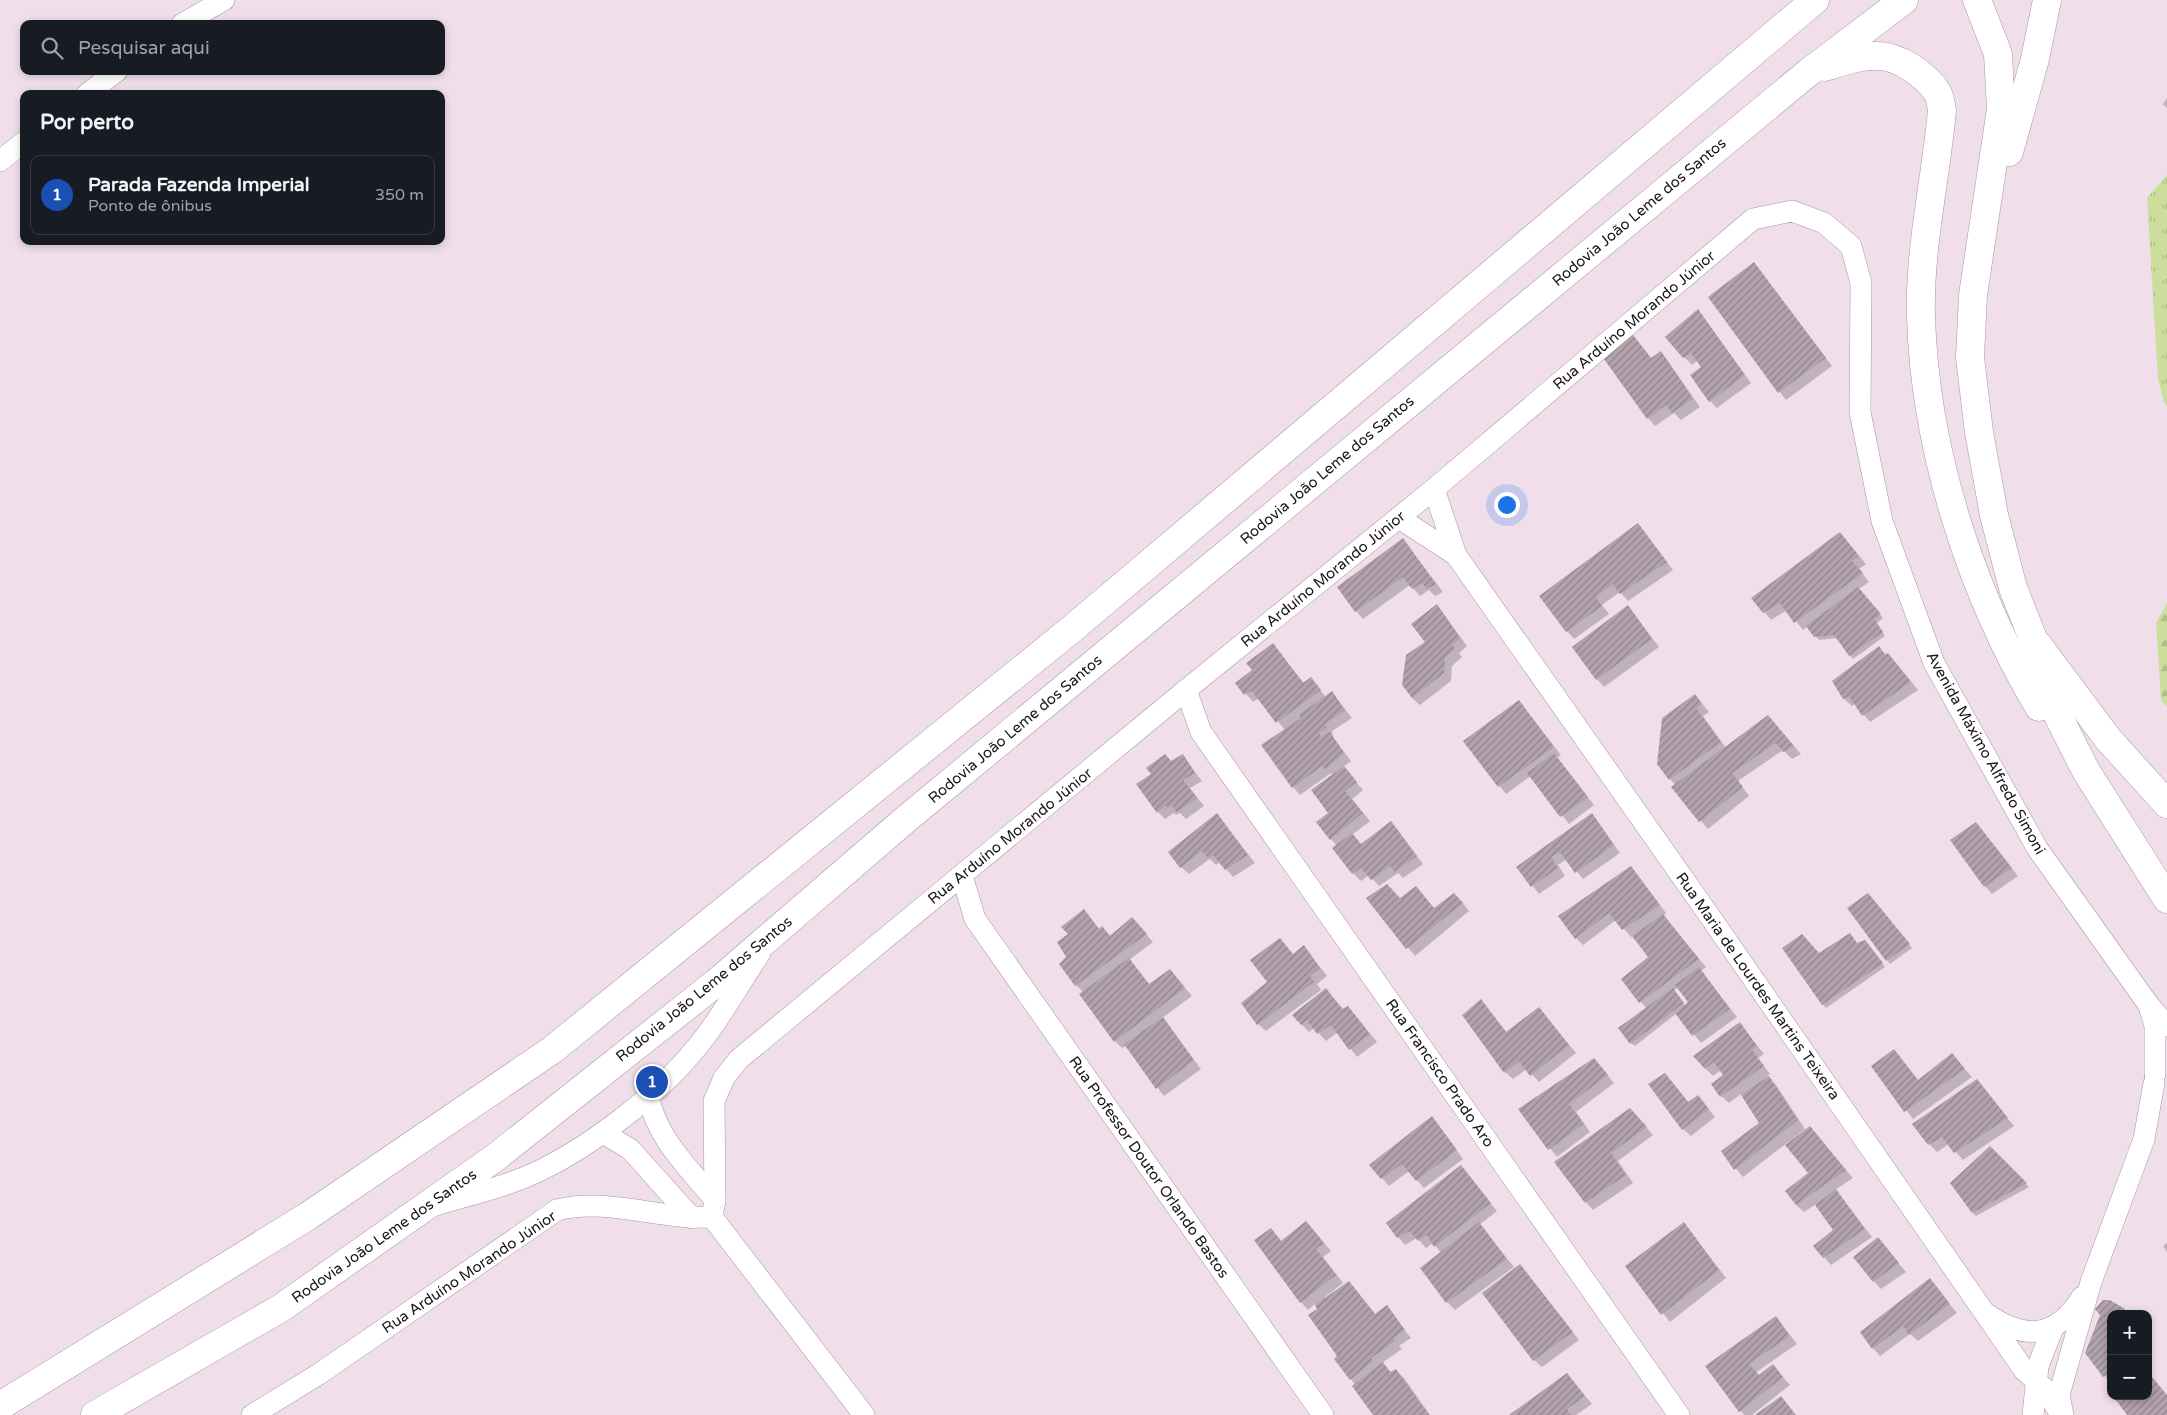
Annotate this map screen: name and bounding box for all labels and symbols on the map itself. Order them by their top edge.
street label: Rodovia João Leme dos Santos [1548,134,1730,290]
street label: Rua Arduíno Morando Júnior [1549,247,1719,393]
street label: Rodovia João Leme dos Santos [1236,392,1418,548]
your location [1494,492,1520,518]
street label: Rua Arduíno Morando Júnior [1237,507,1409,651]
street label: Avenida Máximo Alfredo Simoni [1923,649,2049,857]
street label: Rodovia João Leme dos Santos [924,651,1106,807]
street label: Rua Arduíno Morando Júnior [924,764,1096,908]
street label: Rua Maria de Lourdes Martins Teixeira [1672,869,1844,1103]
street label: Rodovia João Leme dos Santos [612,912,796,1066]
street label: Rua Francisco Prado Aro [1382,996,1498,1150]
street label: Rua Professor Doutor Orlando Bastos [1065,1053,1233,1281]
pin: 1 [636,1063,668,1101]
street label: Rodovia João Leme dos Santos [288,1165,480,1307]
street label: Rua Arduíno Morando Júnior [378,1207,560,1337]

